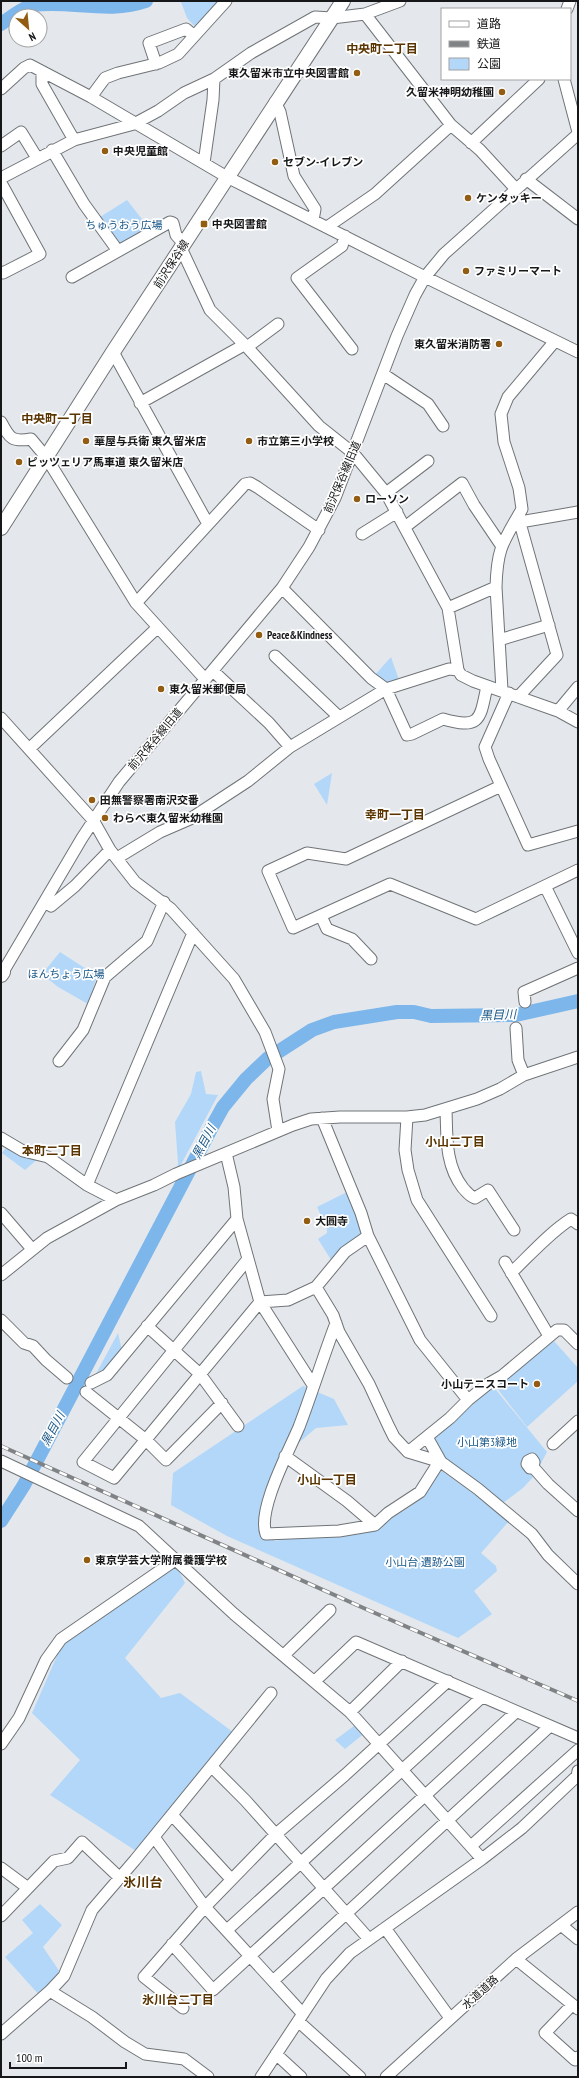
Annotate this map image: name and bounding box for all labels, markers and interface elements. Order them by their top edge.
north arrow [8,8,48,48]
legend [441,8,571,80]
text: 道路 [477,16,501,31]
text: N [27,29,38,45]
text: 鉄道 [477,36,501,51]
district label: 中央町二丁目 [346,41,418,56]
text: 公園 [477,56,501,71]
place label: 東久留米市立中央図書館 [228,66,349,80]
marker: 東久留米市立中央図書館 [352,68,362,78]
place label: 久留米神明幼稚園 [406,85,494,99]
marker: 久留米神明幼稚園 [497,87,507,97]
place label: 中央児童館 [113,144,168,158]
marker: 中央児童館 [100,146,110,156]
place label: セブン-イレブン [283,155,363,169]
marker: セブン-イレブン [270,157,280,167]
place label: ケンタッキー [476,191,542,205]
marker: ケンタッキー [463,193,473,203]
place label: 中央図書館 [212,217,267,231]
park label: ちゅうおう広場 [86,218,163,232]
marker: 中央図書館 [199,219,209,229]
street label: 前沢保谷線 [150,237,192,291]
place label: ファミリーマート [474,264,562,278]
marker: ファミリーマート [461,266,471,276]
place label: 東久留米消防署 [414,337,491,351]
marker: 東久留米消防署 [494,339,504,349]
district label: 中央町一丁目 [21,411,93,426]
place label: 華屋与兵衛 東久留米店 [94,434,206,448]
place label: 市立第三小学校 [257,434,334,448]
marker: 華屋与兵衛 東久留米店 [81,436,91,446]
marker: 市立第三小学校 [244,436,254,446]
street label: 前沢保谷線旧道 [321,439,363,515]
place label: ピッツェリア馬車道 東久留米店 [27,455,183,469]
marker: ピッツェリア馬車道 東久留米店 [14,457,24,467]
place label: ローソン [365,492,409,506]
marker: ローソン [352,494,362,504]
place label: Peace&Kindness [267,628,332,642]
marker: Peace&Kindness [254,630,264,640]
place label: 東久留米郵便局 [169,682,246,696]
marker: 東久留米郵便局 [156,684,166,694]
street label: 前沢保谷線旧道 [125,705,185,773]
place label: 田無警察署南沢交番 [100,793,199,807]
marker: 田無警察署南沢交番 [87,795,97,805]
district label: 幸町一丁目 [365,807,425,822]
place label: わらべ東久留米幼稚園 [113,811,223,825]
marker: わらべ東久留米幼稚園 [100,813,110,823]
park label: ほんちょう広場 [28,967,105,981]
water label: 黒目川 [480,1006,518,1023]
water label: 黒目川 [188,1121,220,1161]
district label: 小山二丁目 [425,1134,485,1149]
district label: 本町二丁目 [22,1143,82,1158]
place label: 大圓寺 [315,1214,348,1228]
marker: 大圓寺 [302,1216,312,1226]
place label: 小山テニスコート [441,1377,529,1391]
marker: 小山テニスコート [532,1379,542,1389]
water label: 黒目川 [37,1408,69,1448]
park label: 小山第3緑地 [457,1435,517,1449]
district label: 小山一丁目 [297,1472,357,1487]
place label: 東京学芸大学附属養護学校 [95,1553,227,1567]
marker: 東京学芸大学附属養護学校 [82,1555,92,1565]
park label: 小山台 遺跡公園 [385,1555,465,1569]
district label: 氷川台 [123,1874,163,1891]
street label: 水道道路 [459,1972,501,2012]
district label: 氷川台二丁目 [142,1992,214,2007]
scale bar [10,2044,126,2070]
text: 100 m [16,2050,43,2065]

